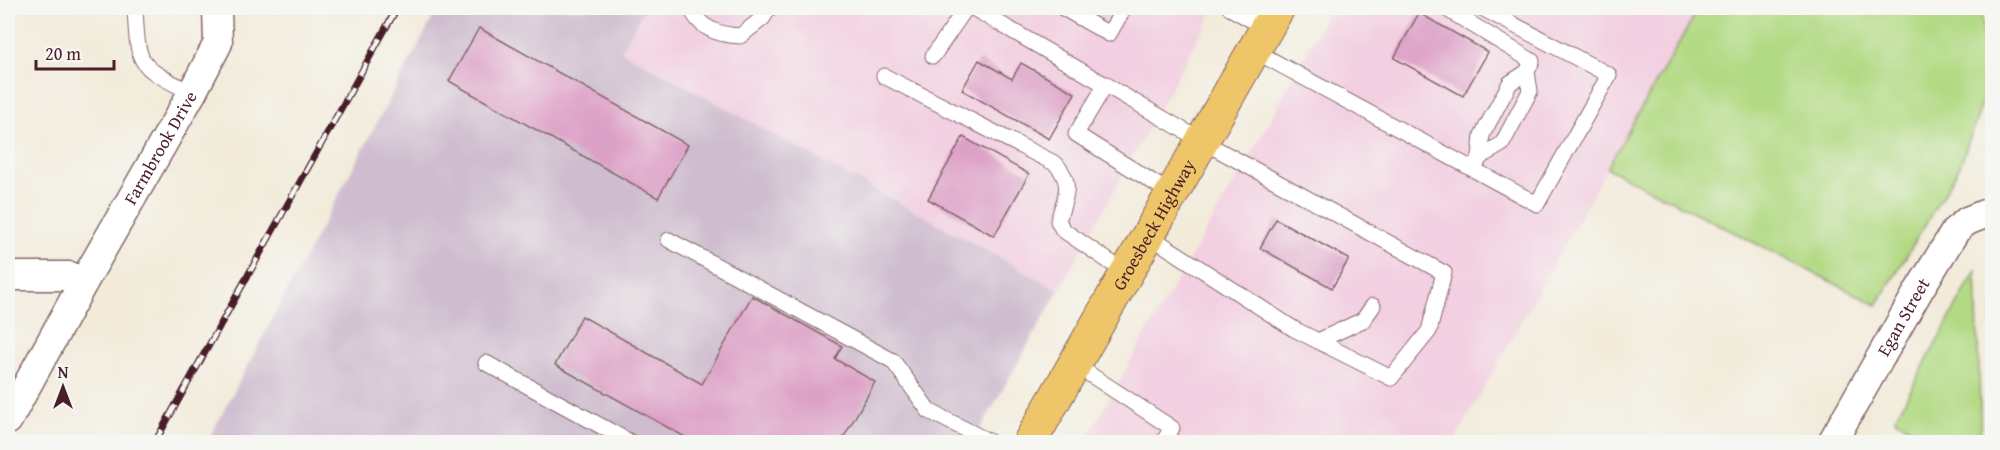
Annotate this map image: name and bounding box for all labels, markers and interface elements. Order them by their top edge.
scale bar [36,33,114,71]
text: 20 m [45,40,81,67]
street label: Farmbrook Drive [117,86,203,209]
street label: Groesbeck Highway [1105,154,1202,295]
street label: Egan Street [1870,272,1937,361]
north arrow [33,357,93,417]
text: N [58,360,69,384]

